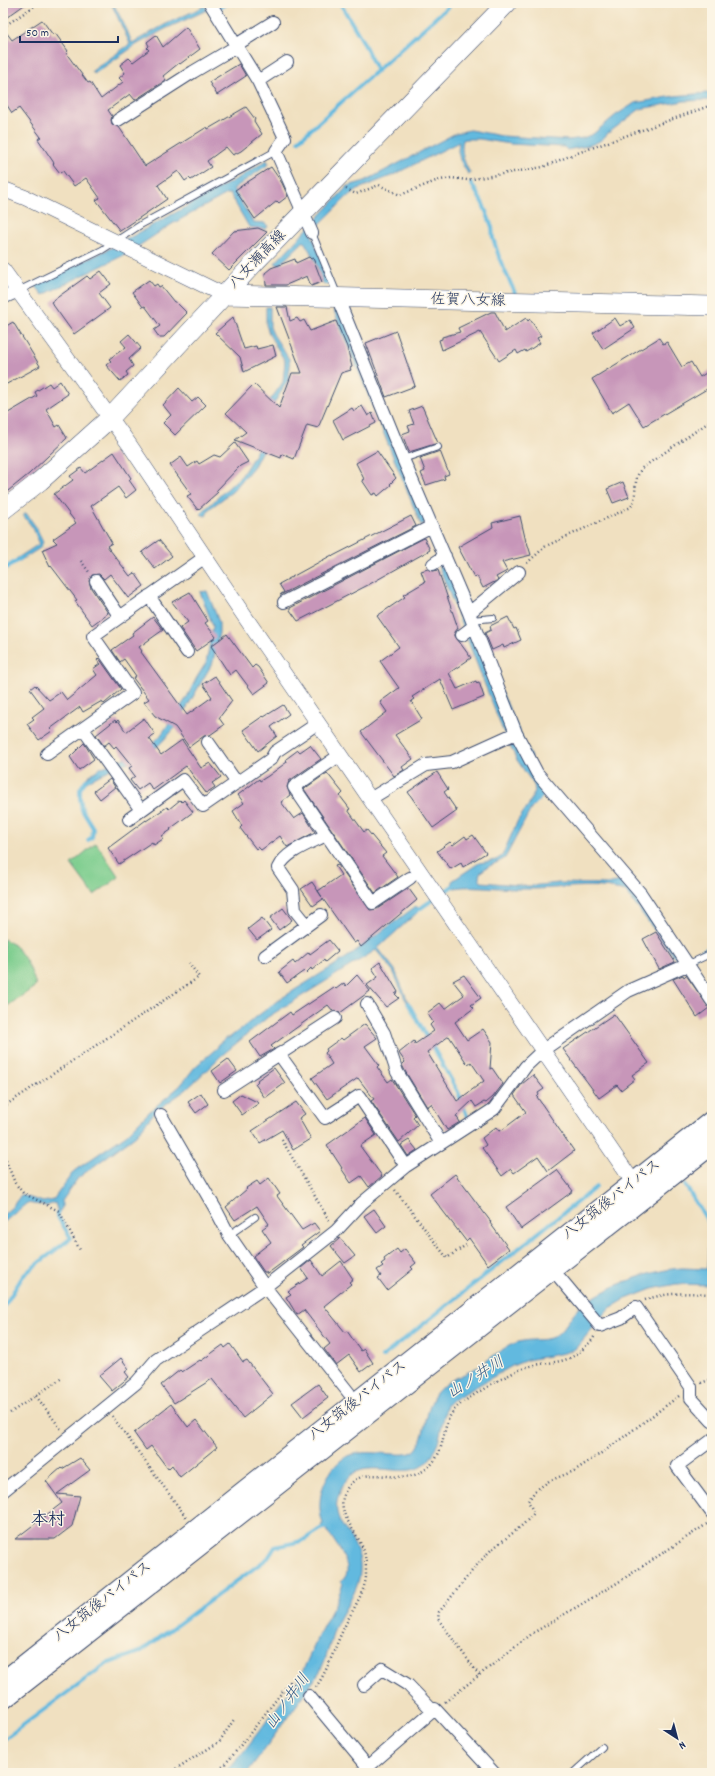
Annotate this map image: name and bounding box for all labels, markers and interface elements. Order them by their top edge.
scale bar [20,18,118,44]
text: 50 m [26,25,49,42]
street label: 八女瀬高線 [224,225,292,295]
street label: 佐賀八女線 [430,289,506,313]
street label: 八女筑後バイパス [558,1154,666,1246]
water label: 山ノ井川 [443,1351,509,1405]
street label: 八女筑後バイパス [304,1355,412,1447]
district label: 本村 [31,1509,65,1533]
street label: 八女筑後バイパス [49,1556,157,1648]
water label: 山ノ井川 [260,1669,316,1735]
north arrow [657,1718,697,1758]
text: N [674,1736,689,1753]

